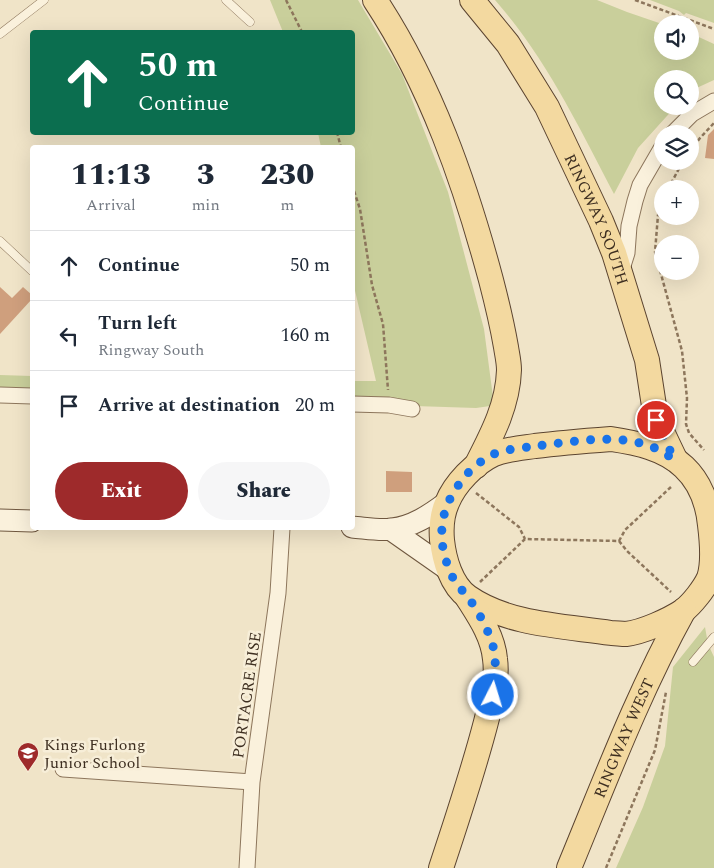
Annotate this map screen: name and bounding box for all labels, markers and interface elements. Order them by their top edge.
map controls [654,15,699,280]
button: sound [654,15,699,60]
text: 50 m [138,39,218,92]
icon: ahead [55,50,120,115]
button: search [654,70,699,115]
text: Continue [138,87,229,120]
button: layers [654,125,699,170]
street label: RINGWAY SOUTH [558,150,634,288]
text: 11:13 [71,152,151,198]
text: 3 [197,152,215,198]
text: 230 [260,152,314,198]
button: + [654,180,699,225]
text: Arrival [86,193,136,217]
text: min [192,193,220,217]
text: m [280,193,294,217]
button: − [654,235,699,280]
text: Continue [98,251,180,280]
text: 50 m [290,251,330,280]
icon: ahead [55,252,83,280]
text: Turn left [98,309,177,338]
text: 160 m [280,321,330,350]
icon: left [55,322,83,350]
text: Ringway South [98,338,204,362]
text: Arrive at destination [98,391,280,420]
text: 20 m [295,391,335,420]
icon: arrive [55,392,83,420]
pin [635,399,677,441]
icon: arrive [642,406,670,434]
button: Exit [55,462,188,520]
button: Share [198,462,330,520]
street label: PORTACRE RISE [226,630,268,760]
position arrow [466,668,518,720]
street label: RINGWAY WEST [588,674,661,802]
place label: Kings Furlong Junior School [44,733,145,775]
school or university icon: Kings Furlong Junior School [16,741,40,772]

